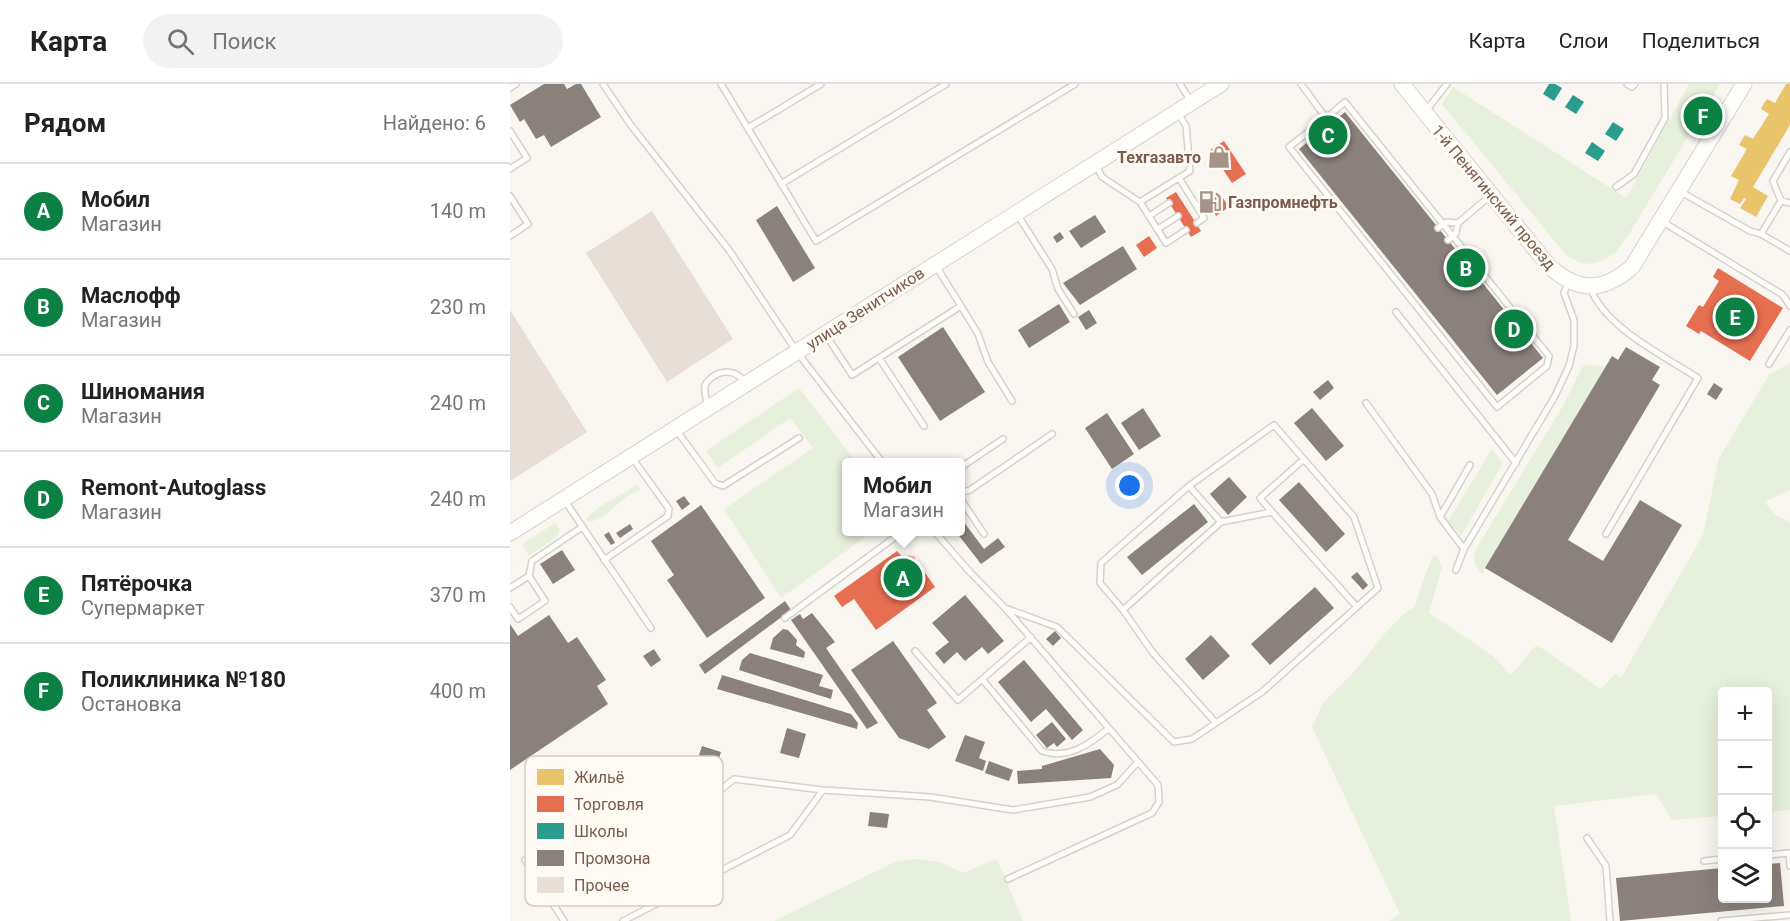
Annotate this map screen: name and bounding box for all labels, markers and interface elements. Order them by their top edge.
search box [143,14,563,68]
text: Карта [30,25,107,58]
icon: search [164,25,197,58]
text: Поиск [212,29,277,54]
text: Карта [1469,29,1526,53]
text: Слои [1559,29,1609,53]
text: Поделиться [1642,29,1760,53]
pin: F [1684,93,1722,138]
text: Рядом [24,108,106,138]
text: Найдено: 6 [383,111,486,135]
pin: C [1308,112,1348,158]
street label: 1-й Пенягинский проезд [1428,121,1560,274]
shop icon: Техгазавто [1206,144,1232,170]
place label: Техгазавто [1117,148,1201,167]
text: Мобил [81,187,150,212]
fuel station icon: Газпромнефть [1197,189,1223,215]
place label: Газпромнефть [1228,193,1338,212]
text: A [37,199,50,223]
text: 140 m [430,199,486,223]
text: Магазин [81,212,162,236]
pin: B [1446,246,1486,291]
street label: улица Зенитчиков [803,263,928,354]
text: Маслофф [81,283,181,308]
pin: E [1716,294,1754,340]
text: B [37,295,50,319]
text: 230 m [430,295,486,319]
pin: D [1494,306,1534,352]
text: Магазин [81,308,162,332]
text: Шиномания [81,379,205,404]
text: C [37,391,50,415]
text: 240 m [430,391,486,415]
text: Магазин [81,404,162,428]
popup [842,458,965,536]
your location [1115,471,1144,500]
text: Мобил [863,473,932,498]
text: Remont-Autoglass [81,475,266,500]
text: D [37,487,50,511]
text: 240 m [430,487,486,511]
text: Магазин [863,498,944,522]
text: Магазин [81,500,162,524]
pin: A [884,556,922,600]
text: Пятёрочка [81,571,192,596]
text: E [38,583,49,607]
text: 370 m [430,583,486,607]
text: Супермаркет [81,596,205,620]
text: Поликлиника №180 [81,667,286,692]
text: F [38,679,49,703]
text: 400 m [430,679,486,703]
map controls [1718,687,1772,903]
button: + [1718,687,1772,741]
text: Остановка [81,692,182,716]
button: − [1718,741,1772,795]
legend [525,756,723,906]
text: Жильё [574,768,624,787]
text: Торговля [574,795,644,814]
button: locate [1718,795,1772,849]
text: Школы [574,822,628,841]
text: Промзона [574,849,651,868]
button: layers [1718,849,1772,903]
text: Прочее [574,876,629,895]

